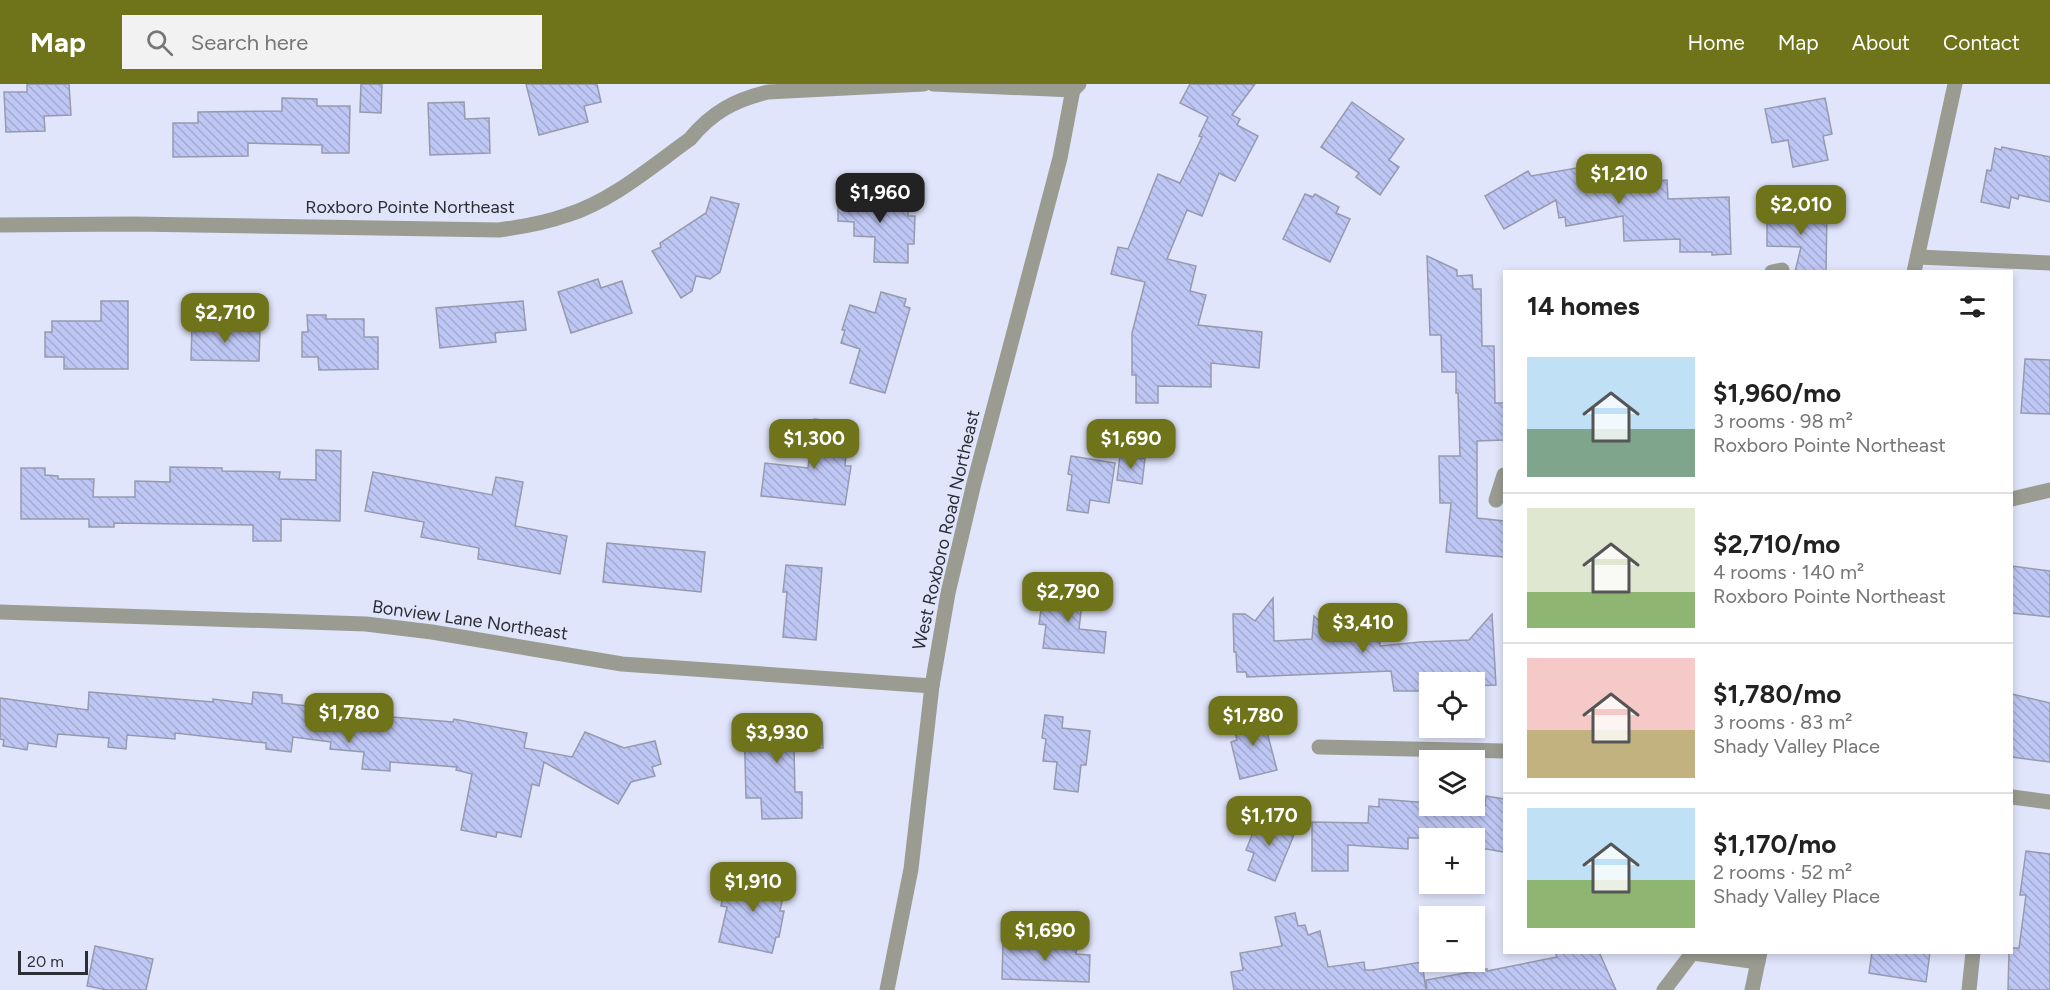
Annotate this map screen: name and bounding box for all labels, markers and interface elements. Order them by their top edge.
search box [122,15,542,69]
text: Map [30,25,86,59]
icon: search [143,26,176,59]
text: Search here [191,29,308,56]
text: Home [1688,30,1745,55]
text: Map [1778,30,1819,55]
text: About [1852,30,1910,55]
text: Contact [1943,30,2020,55]
pin: $1,210 [1570,154,1668,205]
text: $1,210 [1590,161,1648,185]
pin: $1,960 [831,173,929,224]
text: $1,960 [850,180,910,204]
pin: $2,010 [1752,185,1850,236]
text: $2,010 [1770,192,1832,216]
street label: Roxboro Pointe Northeast [305,196,515,218]
text: 14 homes [1527,290,1640,322]
icon: filters [1956,290,1989,323]
pin: $2,710 [176,293,274,344]
text: $2,710 [195,300,255,324]
text: $1,960/mo [1713,377,1841,409]
icon: home [1575,381,1647,453]
street label: West Roxboro Road Northeast [908,408,984,652]
text: 3 rooms · 98 m² [1713,409,1853,433]
pin: $1,300 [765,419,863,470]
pin: $1,690 [1082,419,1180,470]
text: $1,300 [783,426,845,450]
text: $1,690 [1101,426,1161,450]
text: Roxboro Pointe Northeast [1713,433,1946,457]
text: $2,710/mo [1713,528,1840,560]
icon: home [1575,532,1647,604]
text: 4 rooms · 140 m² [1713,560,1864,584]
pin: $2,790 [1019,572,1117,623]
text: $2,790 [1036,579,1100,603]
text: Roxboro Pointe Northeast [1713,584,1946,608]
street label: Bonview Lane Northeast [371,595,569,645]
pin: $3,410 [1314,603,1412,654]
text: $3,410 [1332,610,1394,634]
map controls [1419,672,1485,972]
button: locate [1419,672,1485,738]
text: $1,780/mo [1713,678,1841,710]
icon: home [1575,682,1647,754]
pin: $1,780 [300,693,398,744]
pin: $1,780 [1204,696,1302,747]
text: $1,780 [319,700,379,724]
text: $1,780 [1223,703,1283,727]
text: 3 rooms · 83 m² [1713,710,1852,734]
pin: $3,930 [728,713,826,764]
text: $3,930 [745,720,809,744]
text: Shady Valley Place [1713,734,1880,758]
button: layers [1419,750,1485,816]
pin: $1,170 [1220,796,1318,847]
text: $1,170 [1240,803,1298,827]
button: + [1419,828,1485,894]
text: $1,170/mo [1713,828,1836,860]
icon: home [1575,832,1647,904]
text: 2 rooms · 52 m² [1713,860,1852,884]
pin: $1,910 [704,862,802,913]
text: $1,910 [724,869,782,893]
text: Shady Valley Place [1713,884,1880,908]
button: − [1419,906,1485,972]
pin: $1,690 [996,911,1094,962]
text: $1,690 [1015,918,1075,942]
scale bar [18,948,88,976]
text: 20 m [27,952,64,971]

